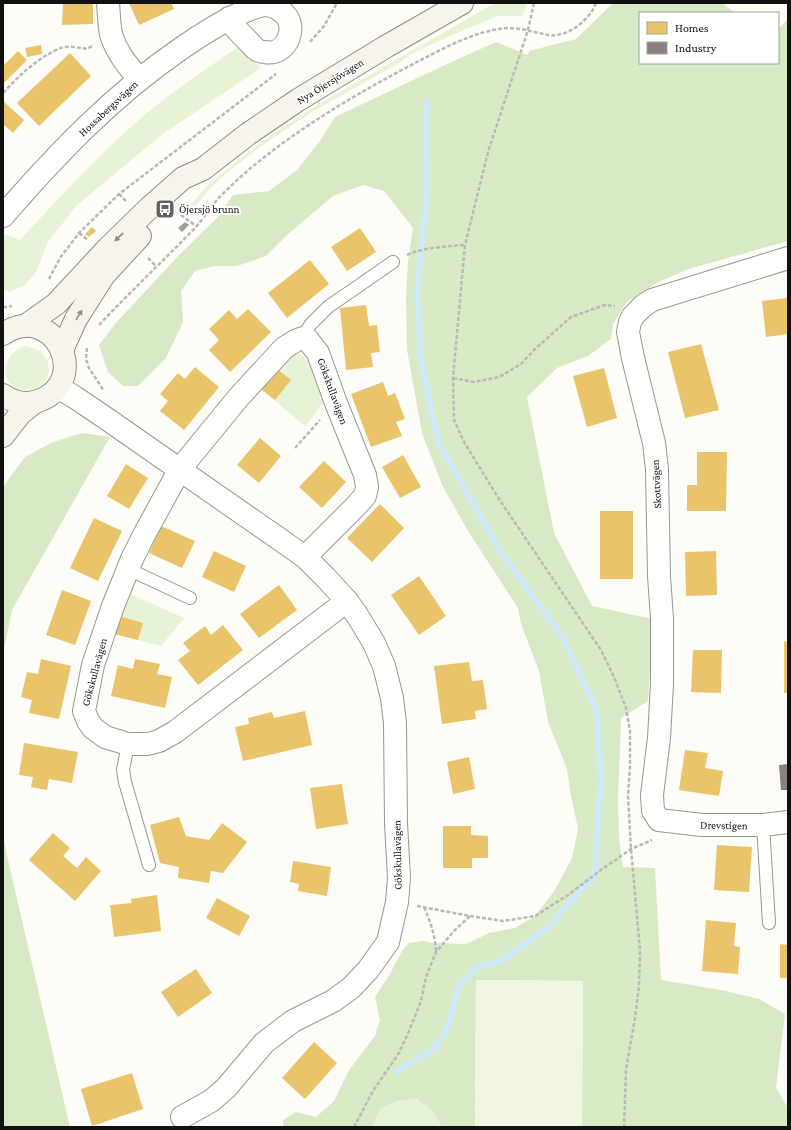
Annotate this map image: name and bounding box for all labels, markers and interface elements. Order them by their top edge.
legend [639,12,779,64]
text: Homes [675,21,709,35]
text: Industry [675,41,717,55]
street label: Nya Öjersjövägen [294,56,366,107]
street label: Hossabergsvägen [76,78,141,139]
bus stop icon: Öjersjö brunn [154,198,176,220]
place label: Öjersjö brunn [179,203,240,216]
one-way arrow [114,232,124,242]
one-way arrow [75,310,83,320]
street label: Gökskullavägen [314,356,351,426]
street label: Skottvägen [649,459,664,509]
street label: Gökskullavägen [79,637,110,708]
street label: Drevstigen [700,819,748,832]
street label: Gökskullavägen [390,820,405,890]

